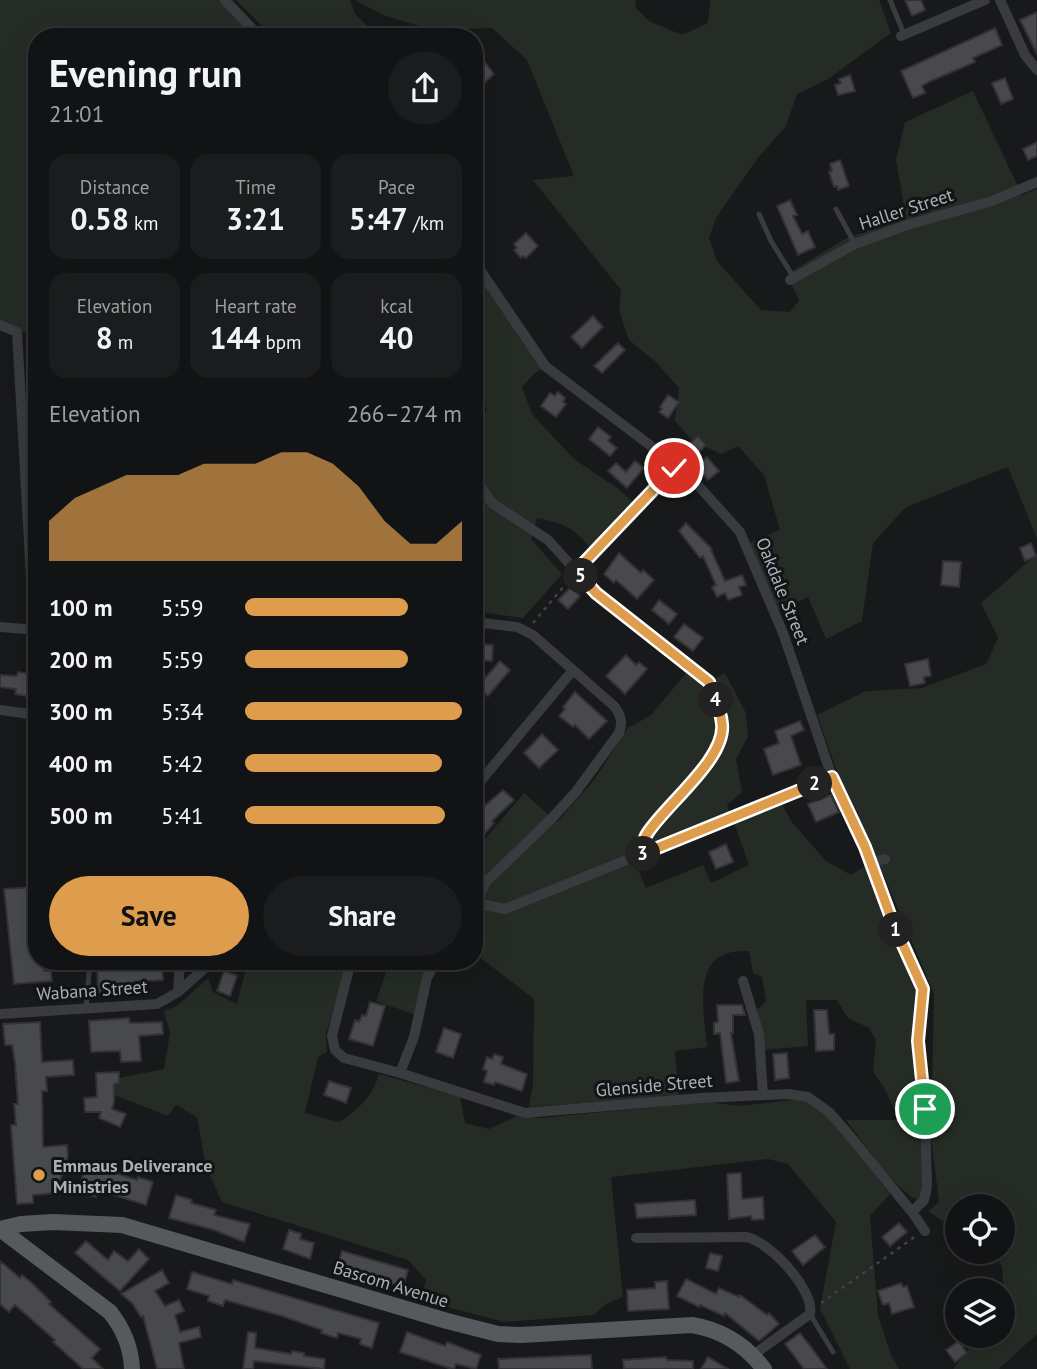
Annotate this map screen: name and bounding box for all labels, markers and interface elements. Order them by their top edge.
text: Evening run [49,48,242,97]
button: share [388,51,462,125]
text: 21:01 [49,99,104,128]
text: Distance [80,175,149,199]
text: Time [235,175,276,199]
text: Pace [378,175,415,199]
street label: Haller Street [856,183,956,235]
text: 0.58 [70,199,129,238]
text: 3:21 [226,199,285,238]
text: 5:47 [349,199,408,238]
text: km [129,211,159,235]
text: /km [408,211,444,235]
text: Elevation [77,294,152,318]
text: Heart rate [214,294,297,318]
text: kcal [380,294,413,318]
text: 8 [96,318,113,357]
text: 144 [209,318,260,357]
text: 40 [379,318,414,357]
text: m [113,330,133,354]
text: bpm [260,330,302,354]
text: Elevation [49,399,141,428]
text: 266–274 m [347,399,462,428]
pin [644,438,704,498]
icon: check [655,449,693,487]
street label: Oakdale Street [751,534,815,648]
pin: 5 [564,558,598,594]
text: 5 [575,563,586,587]
text: 100 m [49,593,112,622]
text: 5:59 [161,593,204,622]
text: 200 m [49,645,112,674]
text: 5:59 [161,645,204,674]
pin: 4 [698,682,734,718]
text: 4 [710,687,721,711]
text: 300 m [49,697,112,726]
text: 5:34 [161,697,204,726]
text: 400 m [49,749,112,778]
text: 5:42 [161,749,204,778]
pin: 2 [798,766,832,802]
text: 2 [809,771,820,795]
text: 500 m [49,801,112,830]
text: 5:41 [161,801,204,830]
pin: 3 [626,836,660,872]
text: 3 [637,841,648,865]
button: Save [49,876,249,956]
button: Share [263,876,462,956]
pin: 1 [878,912,914,948]
text: 1 [890,917,901,941]
street label: Wabana Street [36,975,148,1005]
street label: Glenside Street [595,1068,713,1102]
pin [895,1079,955,1139]
icon: arrive [906,1090,944,1128]
place label: Emmaus Deliverance Ministries [53,1154,212,1198]
marker: Emmaus Deliverance Ministries [31,1167,47,1183]
map controls [945,1194,1015,1348]
button: locate [945,1194,1015,1264]
street label: Bascom Avenue [331,1256,451,1312]
button: layers [945,1278,1015,1348]

